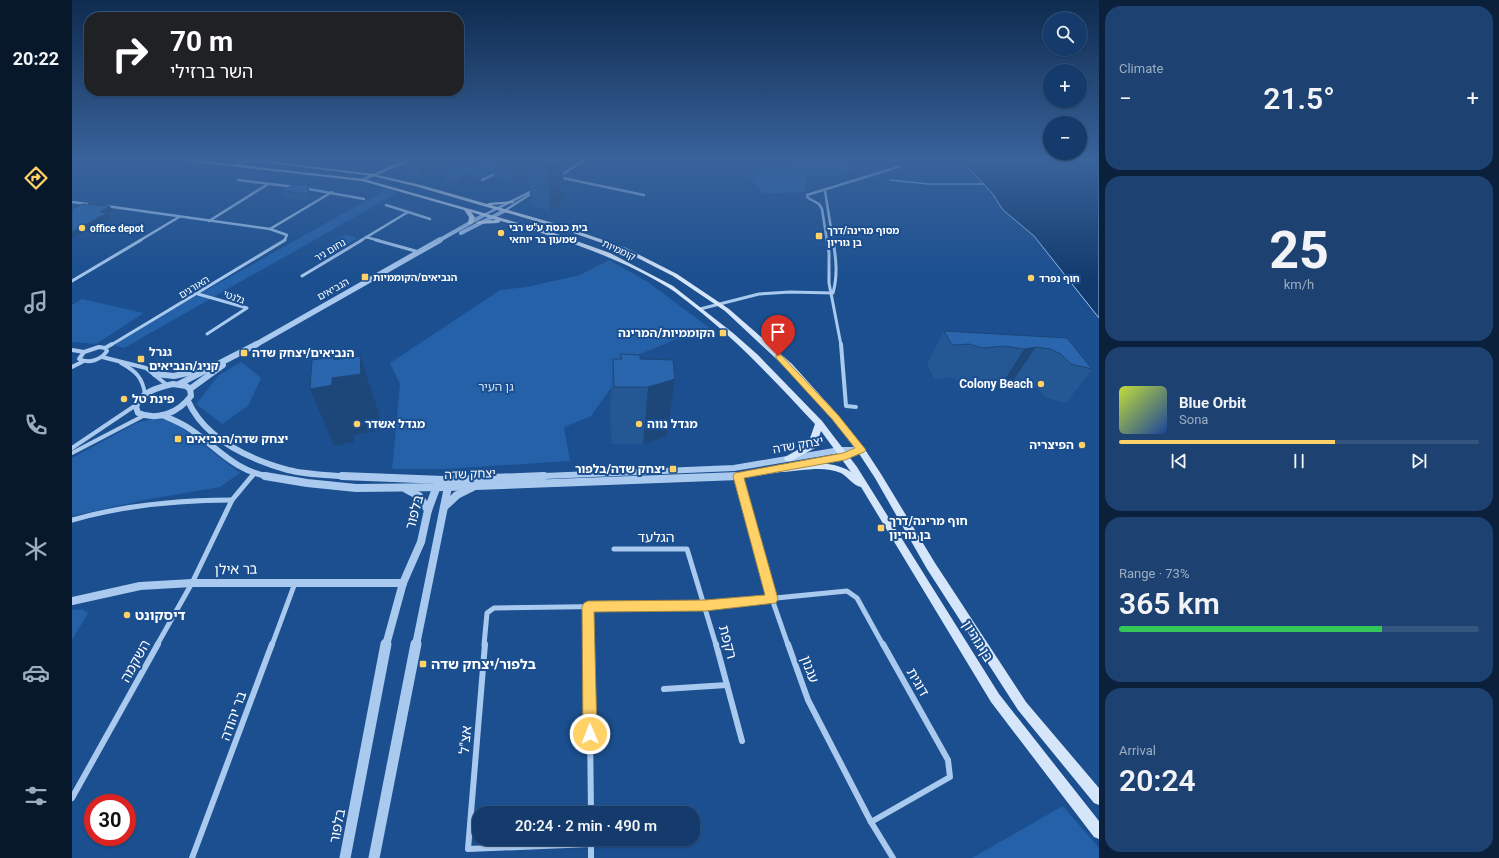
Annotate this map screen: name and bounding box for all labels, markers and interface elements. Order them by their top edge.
map controls [1043,12,1087,160]
button: search [1043,12,1087,56]
text: 70 m [170,25,233,58]
icon: right [104,28,156,80]
text: 20:22 [13,48,59,69]
text: השר ברזילי [170,61,253,82]
text: Climate [1119,61,1163,76]
button: + [1043,64,1087,108]
text: 21.5° [1263,81,1335,116]
text: − [1119,86,1132,111]
text: + [1467,86,1479,111]
button: − [1043,116,1087,160]
icon: directions [22,164,50,192]
text: 25 [1269,220,1329,281]
place label: בית כנסת ע"ש רבי שמעון בר יוחאי [509,222,588,245]
marker: office depot [77,223,87,233]
place label: office depot [90,223,144,234]
place label: מסוף מרינה/דרך בן גוריון [827,225,899,248]
marker: בית כנסת ע"ש רבי שמעון בר יוחאי [496,228,506,238]
marker: מסוף מרינה/דרך בן גוריון [814,231,824,241]
street label: נחום ניר [312,236,348,264]
street label: קוממיות [601,238,637,262]
marker: הנביאים/הקוממיות [360,272,370,282]
place label: הנביאים/הקוממיות [373,272,457,283]
marker: חוף נפרד [1026,273,1036,283]
place label: חוף נפרד [1039,273,1080,284]
street label: האורגים [177,274,211,300]
street label: הנביאים [315,276,351,302]
text: km/h [1284,277,1314,292]
icon: music [22,288,50,316]
street label: גלנטי [222,288,246,306]
pin [761,315,795,356]
icon: arrive [767,321,789,343]
place label: הקוממיות/המרינה [618,326,715,340]
marker: הקוממיות/המרינה [718,328,728,338]
place label: גנרל קניג/הנביאים [149,345,219,373]
place label: הנביאים/יצחק שדה [252,346,354,360]
marker: הנביאים/יצחק שדה [239,348,249,358]
marker: גנרל קניג/הנביאים [136,354,146,364]
place label: Colony Beach [959,377,1033,391]
marker: Colony Beach [1036,379,1046,389]
park label: גן העיר [478,380,514,394]
place label: פינת טל [132,392,175,406]
marker: פינת טל [119,394,129,404]
text: Blue Orbit [1179,394,1246,412]
icon: phone [22,411,50,439]
text: Sona [1179,412,1208,427]
place label: מגדל אשדר [365,417,426,431]
place label: מגדל נווה [647,417,698,431]
marker: מגדל אשדר [352,419,362,429]
marker: מגדל נווה [634,419,644,429]
place label: יצחק שדה/הנביאים [186,432,288,446]
marker: יצחק שדה/הנביאים [173,434,183,444]
street label: יצחק שדה [772,434,824,456]
place label: הפיצריה [1029,438,1074,452]
marker: הפיצריה [1077,440,1087,450]
icon: previous [1168,450,1190,472]
icon: pause [1288,450,1310,472]
icon: next [1408,450,1430,472]
place label: יצחק שדה/בלפור [575,462,665,476]
marker: יצחק שדה/בלפור [668,464,678,474]
street label: יצחק שדה [444,466,496,482]
street label: בלפור [402,493,426,531]
place label: חוף מרינה/דרך בן גוריון [889,514,968,542]
marker: חוף מרינה/דרך בן גוריון [876,523,886,533]
street label: הגלעד [638,529,674,545]
icon: climate [22,535,50,563]
street label: בר אילן [214,561,258,577]
text: Range · 73% [1119,566,1189,581]
text: 365 km [1119,586,1220,621]
place label: דיסקונט [135,607,186,623]
marker: דיסקונט [122,610,132,620]
street label: בן גוריון [959,617,997,665]
street label: רקפת [716,623,740,661]
street label: השקמה [117,637,153,685]
street label: עגנון [798,653,822,685]
place label: בלפור/יצחק שדה [431,656,536,672]
icon: car [22,659,50,687]
marker: בלפור/יצחק שדה [418,659,428,669]
street label: דוגית [904,665,933,699]
street label: בר יהודה [217,689,249,743]
position arrow [569,713,611,755]
street label: אצ"ל [456,725,474,755]
text: Arrival [1119,743,1156,758]
text: 20:24 [1119,763,1196,798]
icon: filters [22,782,50,810]
speed limit sign: 30 [84,794,136,846]
street label: בלפור [326,807,348,845]
text: 20:24 · 2 min · 490 m [515,817,657,835]

